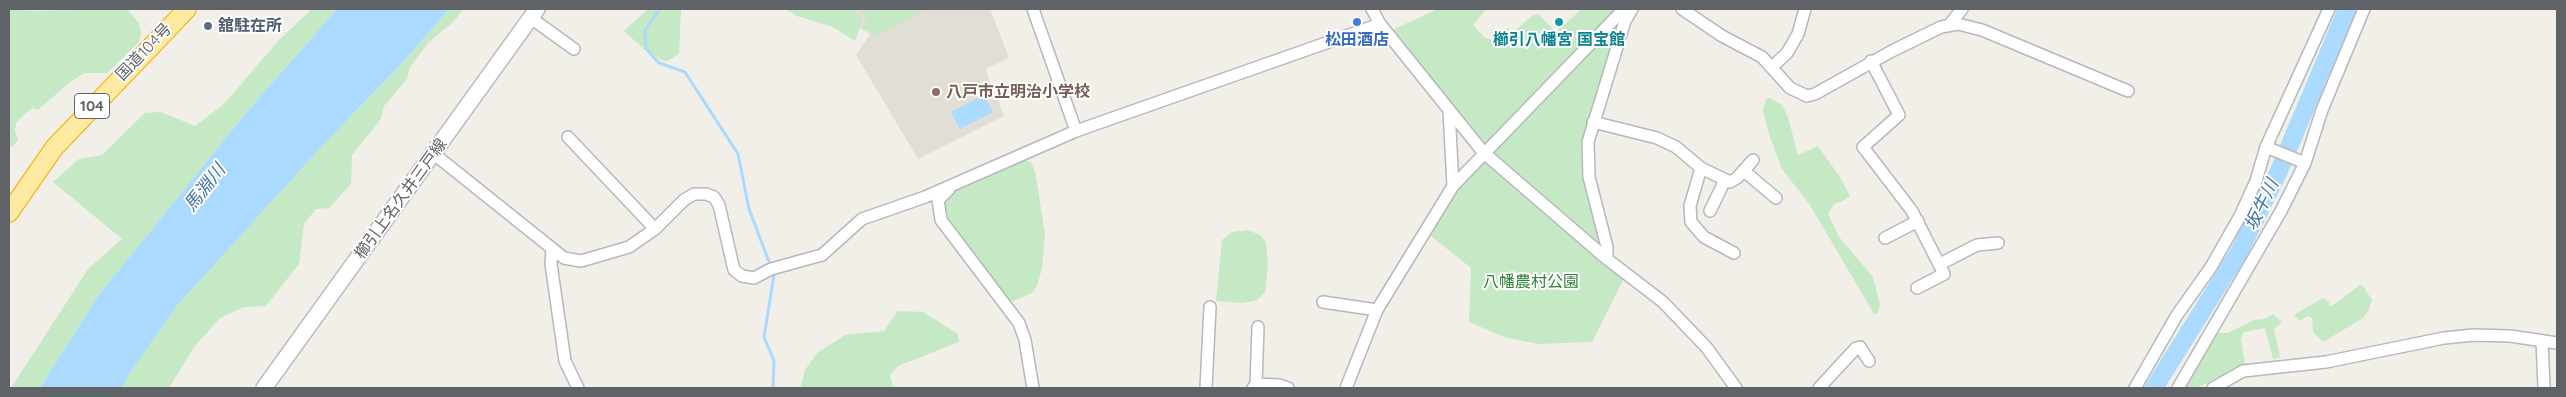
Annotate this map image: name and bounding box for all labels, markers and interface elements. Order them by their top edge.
place label: 舘駐在所 [218,16,282,36]
marker: 松田酒店 [1351,16,1363,28]
marker: 櫛引八幡宮 国宝館 [1553,16,1565,28]
street label: 国道104号 [112,19,176,85]
marker: 舘駐在所 [202,20,214,32]
place label: 松田酒店 [1325,30,1389,50]
place label: 櫛引八幡宮 国宝館 [1493,30,1625,50]
place label: 八戸市立明治小学校 [946,82,1090,102]
marker: 八戸市立明治小学校 [930,86,942,98]
road number: 104 [74,94,110,118]
street label: 櫛引上名久井三戸線 [351,135,451,263]
water label: 馬淵川 [180,160,230,216]
water label: 坂牛川 [2240,176,2284,234]
park label: 八幡農村公園 [1483,272,1579,292]

